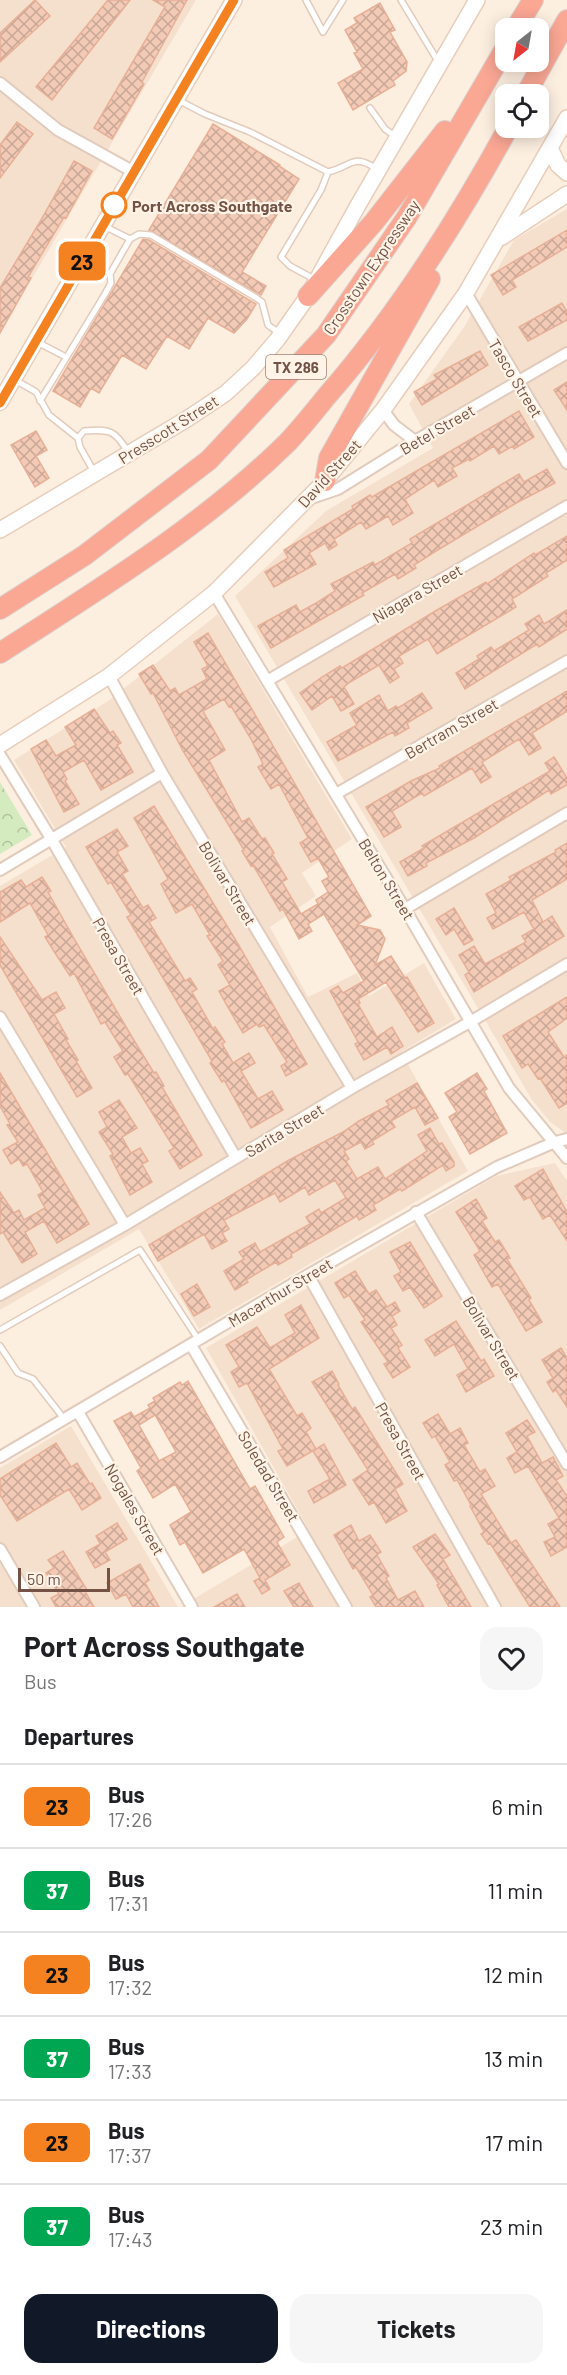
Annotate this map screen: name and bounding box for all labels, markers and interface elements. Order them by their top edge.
north arrow [495,18,549,72]
map controls [495,18,549,138]
button: locate [495,84,549,138]
marker: Port Across Southgate [101,192,127,218]
place label: Port Across Southgate [132,196,293,215]
street label: Crosstown Expressway [319,196,424,338]
line badge: 23 [55,242,109,280]
text: 23 [71,249,93,274]
street label: Tasco Street [485,335,547,421]
road number: TX 286 [266,355,326,379]
street label: Presscott Street [115,391,221,467]
street label: Betel Street [396,400,478,458]
street label: David Street [293,435,365,511]
street label: Niagara Street [369,560,465,626]
street label: Bertram Street [401,694,501,762]
street label: Belton Street [355,835,419,923]
street label: Bolivar Street [195,837,261,929]
street label: Presa Street [89,914,149,998]
street label: Sarita Street [241,1099,327,1161]
street label: Macarthur Street [225,1253,335,1331]
street label: Bolivar Street [459,1292,525,1384]
street label: Presa Street [372,1399,430,1483]
street label: Soledad Street [234,1427,304,1525]
street label: Nogales Street [101,1460,169,1558]
scale bar [18,1565,110,1592]
text: 50 m [27,1569,61,1588]
button: heart [480,1627,543,1690]
text: Port Across Southgate [24,1629,305,1663]
text: Bus [24,1669,57,1693]
text: Departures [24,1723,134,1749]
text: Bus [108,1781,145,1807]
text: 6 min [492,1793,543,1819]
text: 23 [46,1794,68,1819]
text: 17:26 [108,1807,152,1831]
text: Bus [108,1865,145,1891]
text: 11 min [487,1877,543,1903]
text: 37 [46,1878,68,1903]
text: 17:31 [108,1891,148,1915]
text: Bus [108,1949,145,1975]
text: 12 min [483,1961,543,1987]
text: 23 [46,1962,68,1987]
text: 17:32 [108,1975,152,1999]
text: Bus [108,2033,145,2059]
text: 13 min [484,2045,543,2071]
text: 37 [46,2046,68,2071]
text: 17:33 [108,2059,152,2083]
text: Bus [108,2117,145,2143]
text: 17 min [485,2129,543,2155]
text: 23 [46,2130,68,2155]
text: 17:37 [108,2143,151,2167]
text: Bus [108,2201,145,2227]
text: 23 min [480,2213,543,2239]
text: 37 [46,2214,68,2239]
text: 17:43 [108,2227,153,2251]
button: Directions [24,2294,278,2363]
button: Tickets [290,2294,543,2363]

